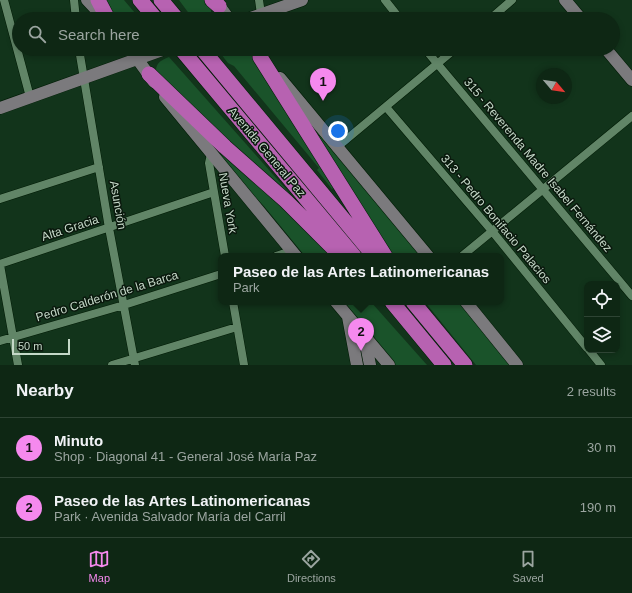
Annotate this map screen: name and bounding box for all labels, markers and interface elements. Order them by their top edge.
search box [12,12,620,56]
icon: search [26,23,48,45]
text: Search here [58,26,140,43]
pin: 1 [310,68,336,101]
north arrow [536,68,572,104]
street label: 315 - Reverenda Madre Isabel Fernández [461,75,615,255]
street label: Avenida General Paz [225,104,309,200]
your location [328,121,348,141]
street label: 313 - Pedro Bonifacio Palacios [438,152,554,286]
street label: Nueva York [216,172,240,235]
street label: Asunción [107,179,129,231]
street label: Alta Gracia [40,212,101,244]
popup [218,253,504,305]
text: Paseo de las Artes Latinomericanas [233,263,489,280]
street label: Pedro Calderón de la Barca [34,268,180,324]
text: Park [233,280,260,295]
map controls [584,281,620,353]
button: locate [584,281,620,317]
button: layers [584,317,620,353]
pin: 2 [348,318,374,351]
scale bar [12,337,70,356]
text: 50 m [18,340,42,352]
text: Nearby [16,381,74,400]
text: 2 results [567,384,616,399]
text: Minuto [54,432,103,449]
text: 1 [25,440,33,455]
text: 30 m [587,440,616,455]
text: Shop · Diagonal 41 - General José María Paz [54,449,317,464]
text: Paseo de las Artes Latinomericanas [54,492,310,509]
text: 2 [25,500,33,515]
text: 190 m [580,500,616,515]
text: Park · Avenida Salvador María del Carril [54,509,286,524]
tab: Map [88,548,110,584]
tab: Directions [287,548,336,584]
tab: Saved [512,548,544,584]

